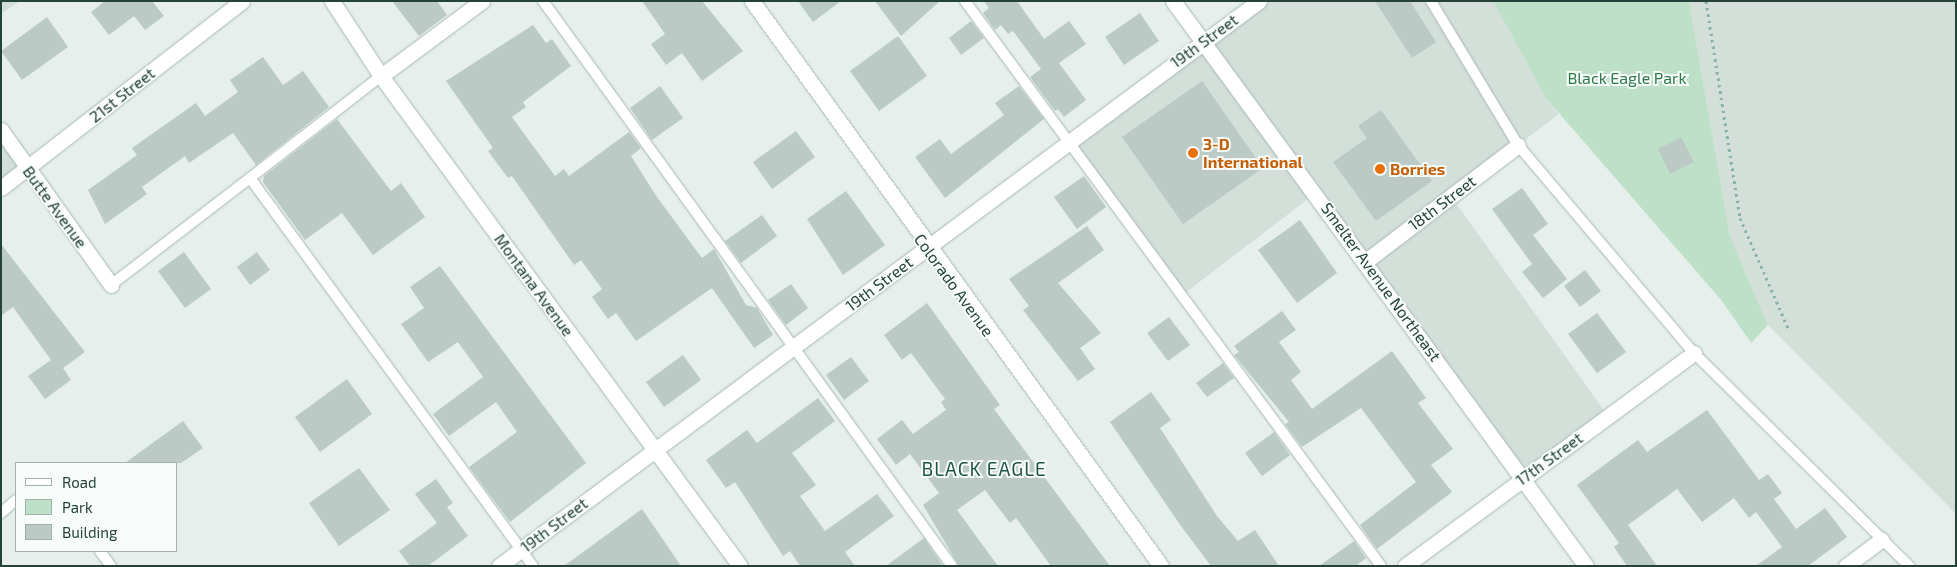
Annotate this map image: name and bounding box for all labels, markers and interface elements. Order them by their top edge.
street label: 19th Street [1166,10,1242,72]
street label: 21st Street [86,64,158,126]
park label: Black Eagle Park [1567,68,1687,88]
place label: 3-D International [1203,134,1303,172]
marker: 3-D International [1187,147,1199,159]
place label: Borries [1390,159,1445,179]
street label: Butte Avenue [19,162,91,252]
marker: Borries [1374,163,1386,175]
street label: 18th Street [1404,171,1480,235]
street label: Smelter Avenue Northeast [1317,199,1445,365]
street label: Montana Avenue [490,230,578,340]
street label: Colorado Avenue [910,230,998,340]
street label: 19th Street [842,253,916,315]
street label: 17th Street [1512,428,1586,490]
district label: BLACK EAGLE [920,458,1048,480]
legend [15,462,178,552]
text: Road [62,473,97,491]
street label: 19th Street [517,494,591,556]
text: Park [62,498,93,516]
text: Building [62,523,117,541]

